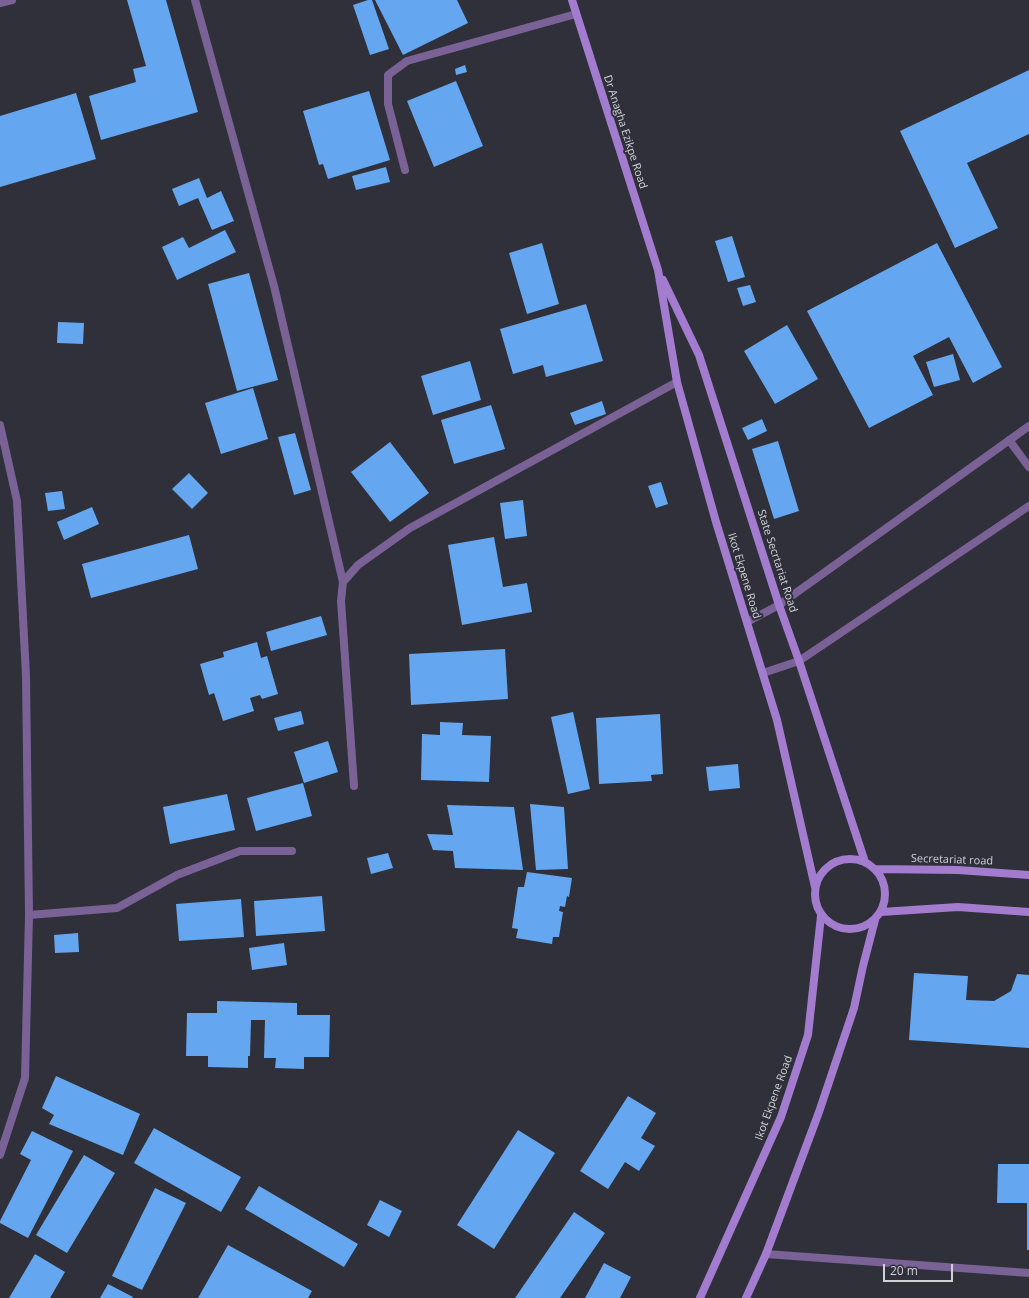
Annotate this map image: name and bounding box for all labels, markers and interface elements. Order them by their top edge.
street label: Dr Anagha Ezikpe Road [600,74,650,190]
street label: State Secrtariat Road [754,508,800,614]
street label: Ikot Ekpene Road [725,531,763,621]
street label: Secretariat road [911,852,993,868]
street label: Ikot Ekpene Road [753,1054,795,1142]
scale bar [885,1256,955,1282]
text: 20 m [890,1262,918,1279]

